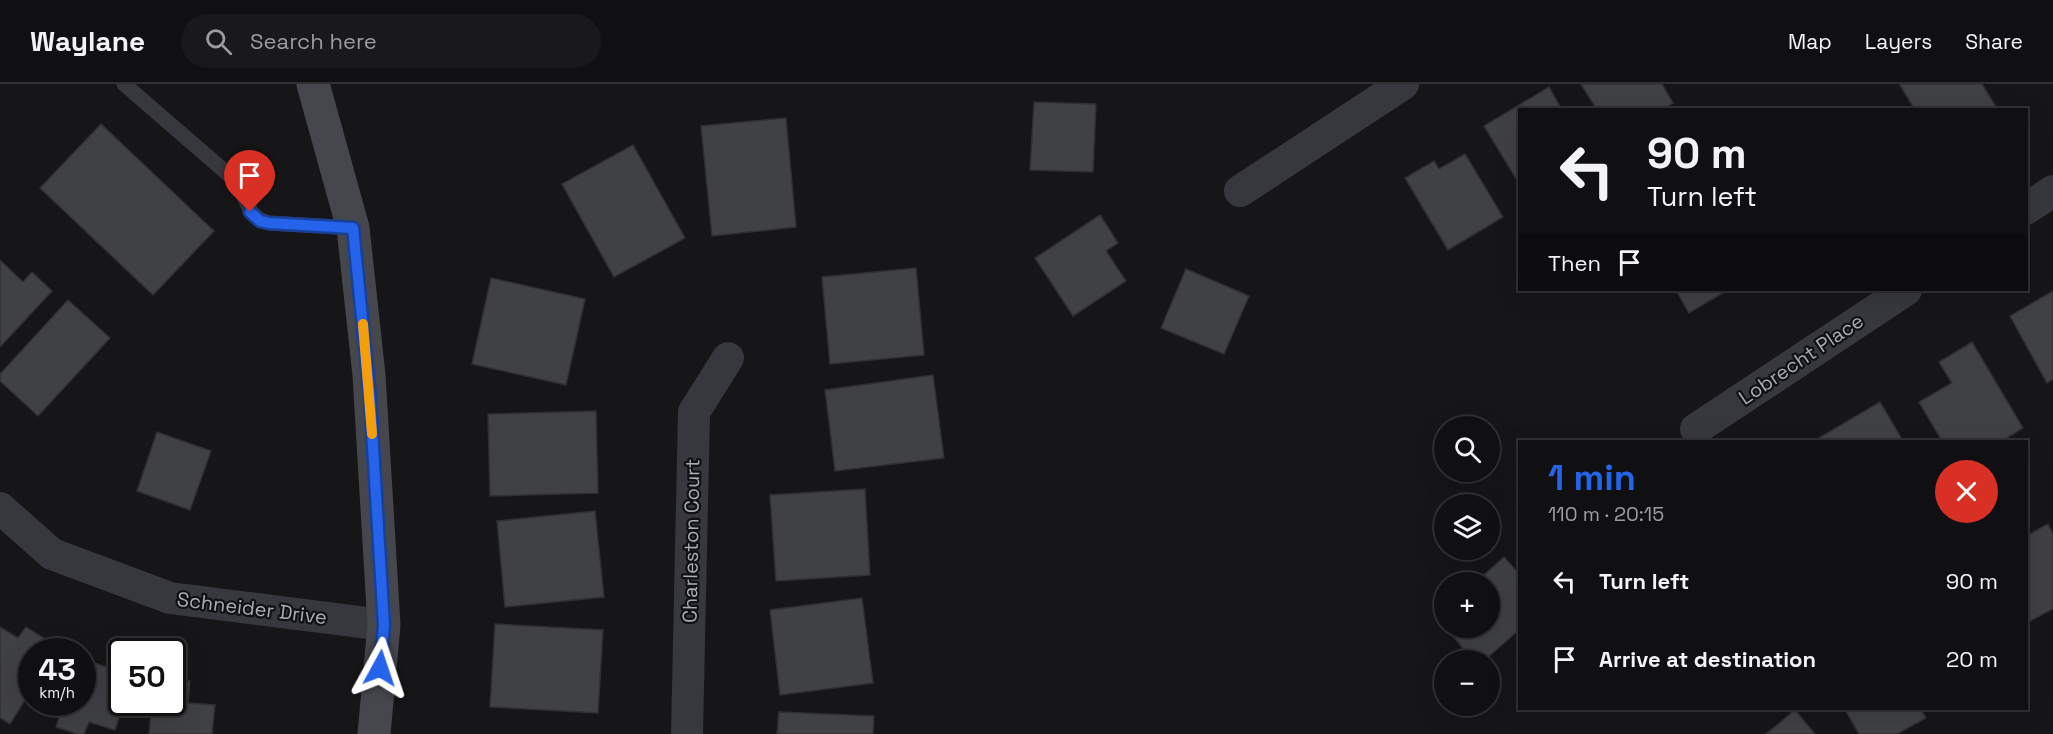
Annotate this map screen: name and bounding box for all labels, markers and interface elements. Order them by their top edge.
search box [181,14,601,68]
text: Waylane [30,23,145,59]
icon: search [202,25,235,58]
text: Search here [250,27,377,55]
text: Map [1788,28,1832,55]
text: Layers [1865,28,1932,55]
text: Share [1965,28,2023,55]
text: 90 m [1647,127,1747,180]
icon: left [1548,132,1626,210]
pin [224,150,275,212]
icon: arrive [233,159,266,192]
text: Turn left [1647,179,1757,214]
icon: arrive [1613,246,1646,279]
text: Then [1548,249,1601,277]
street label: Lobrecht Place [1733,308,1869,410]
map controls [1434,416,1500,716]
button: search [1434,416,1500,482]
text: 1 min [1548,455,1636,501]
street label: Charleston Court [677,459,705,623]
button: close [1935,460,1998,523]
button: layers [1434,494,1500,560]
text: 110 m · 20:15 [1548,501,1664,527]
icon: left [1548,565,1581,598]
text: Turn left [1599,567,1689,595]
text: 90 m [1946,567,1998,595]
button: + [1434,572,1500,638]
street label: Schneider Drive [176,586,328,630]
position arrow [348,636,412,700]
speed limit sign: 50 [108,638,186,716]
icon: arrive [1548,643,1581,676]
text: Arrive at destination [1599,645,1816,673]
text: 20 m [1946,645,1998,673]
text: 43 [38,650,76,689]
button: − [1434,650,1500,716]
text: km/h [39,683,75,702]

